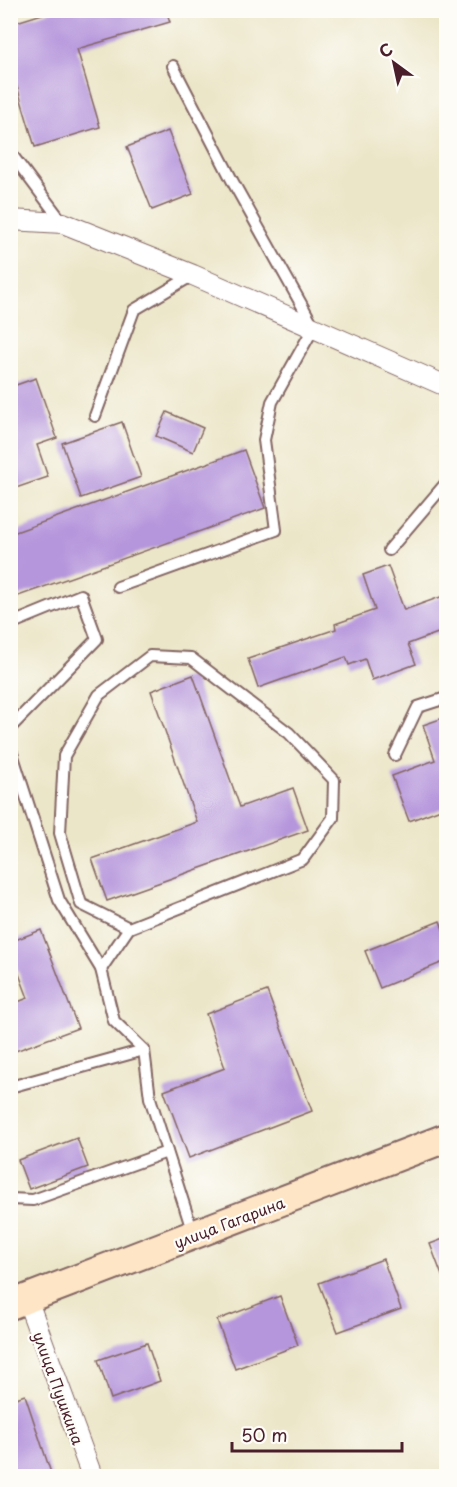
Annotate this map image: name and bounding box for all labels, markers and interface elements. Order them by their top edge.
north arrow [364,33,424,93]
text: С [374,36,397,63]
street label: улица Гагарина [170,1190,288,1254]
street label: улица Пушкина [28,1328,90,1448]
scale bar [232,1415,402,1453]
text: 50 m [241,1421,288,1448]

